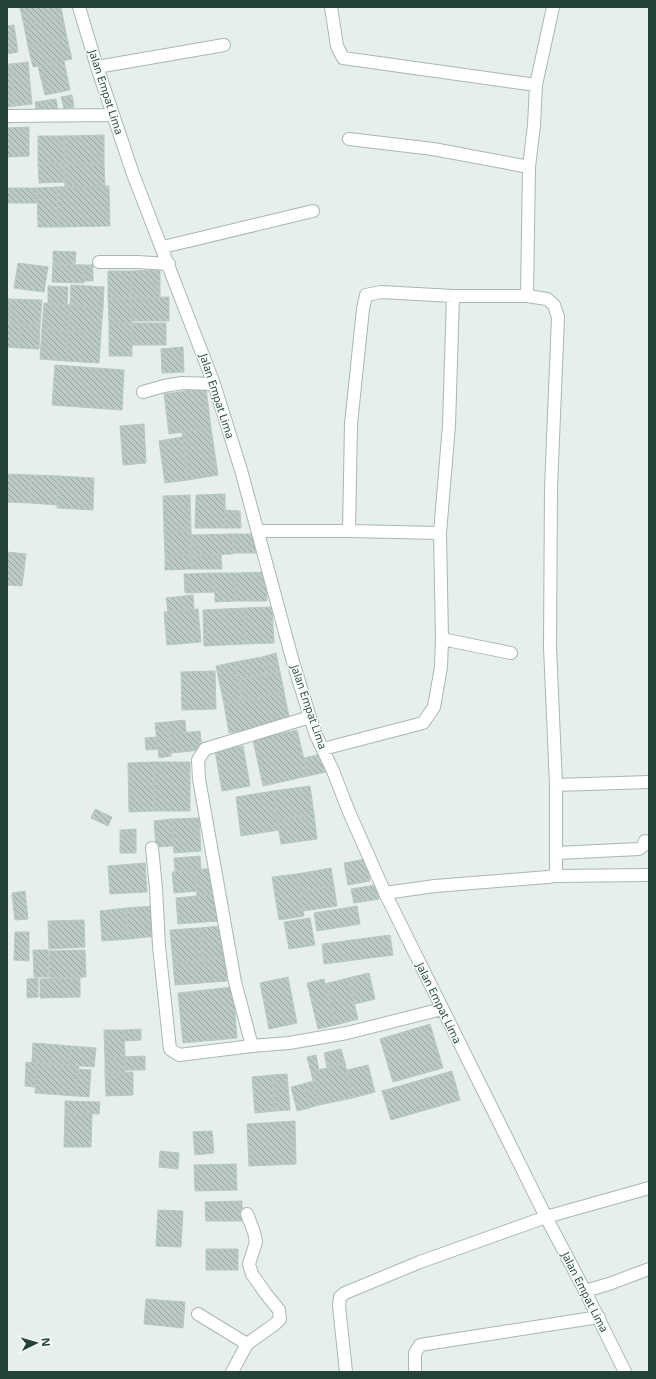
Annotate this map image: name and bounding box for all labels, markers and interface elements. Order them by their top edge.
street label: Jalan Empat Lima [85,47,127,136]
street label: Jalan Empat Lima [196,351,238,440]
street label: Jalan Empat Lima [288,662,331,751]
street label: Jalan Empat Lima [413,959,466,1046]
street label: Jalan Empat Lima [558,1248,612,1335]
north arrow [16,1323,56,1363]
text: N [39,1337,54,1347]

